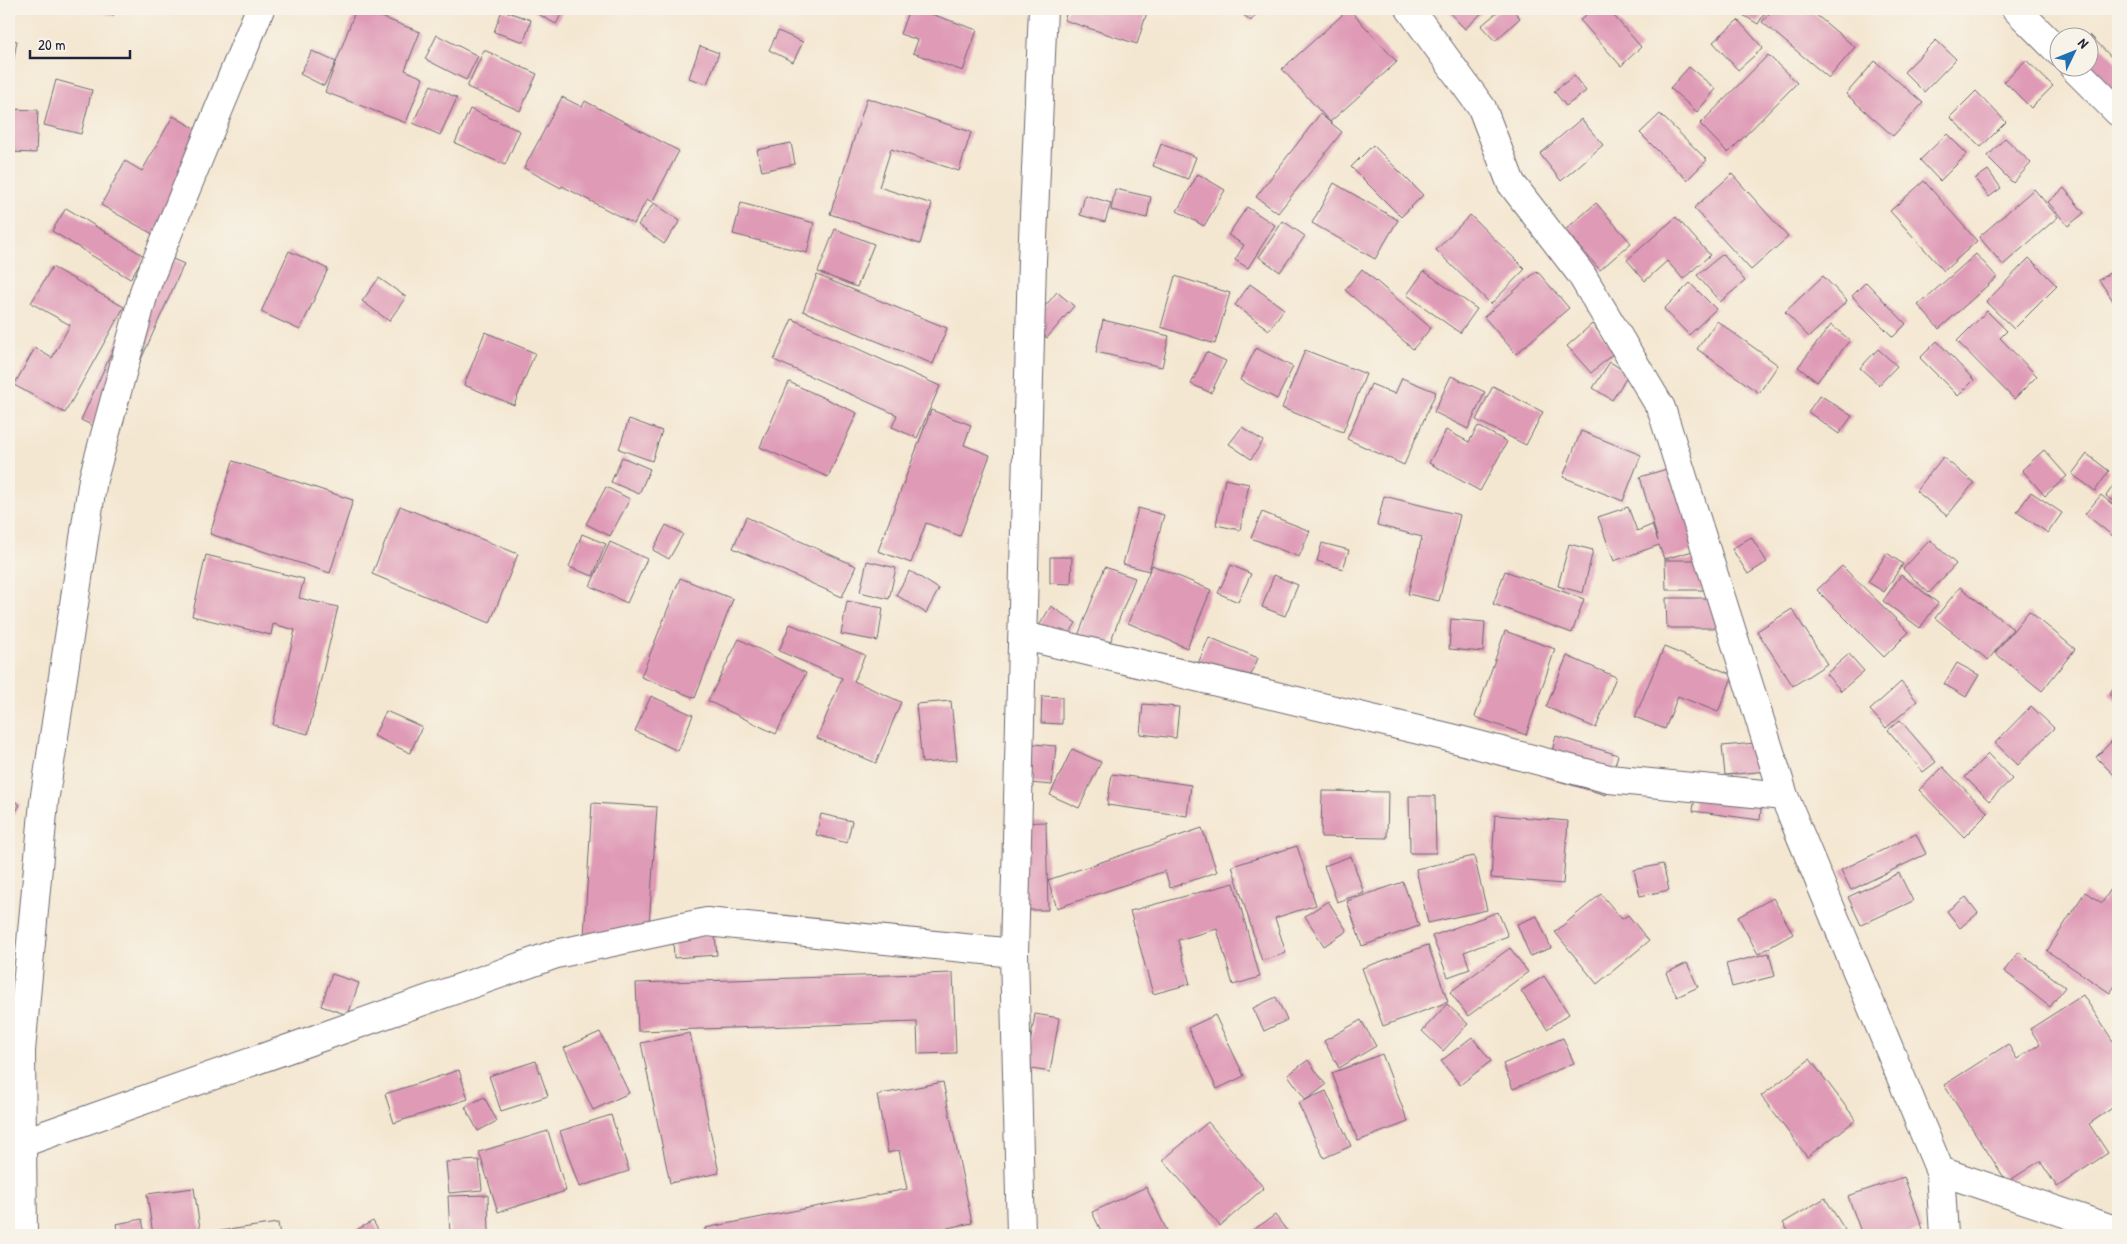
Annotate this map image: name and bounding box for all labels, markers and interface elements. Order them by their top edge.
scale bar [30,28,130,60]
north arrow [2050,28,2100,78]
text: 20 m [38,34,65,55]
text: N [2074,34,2094,52]

